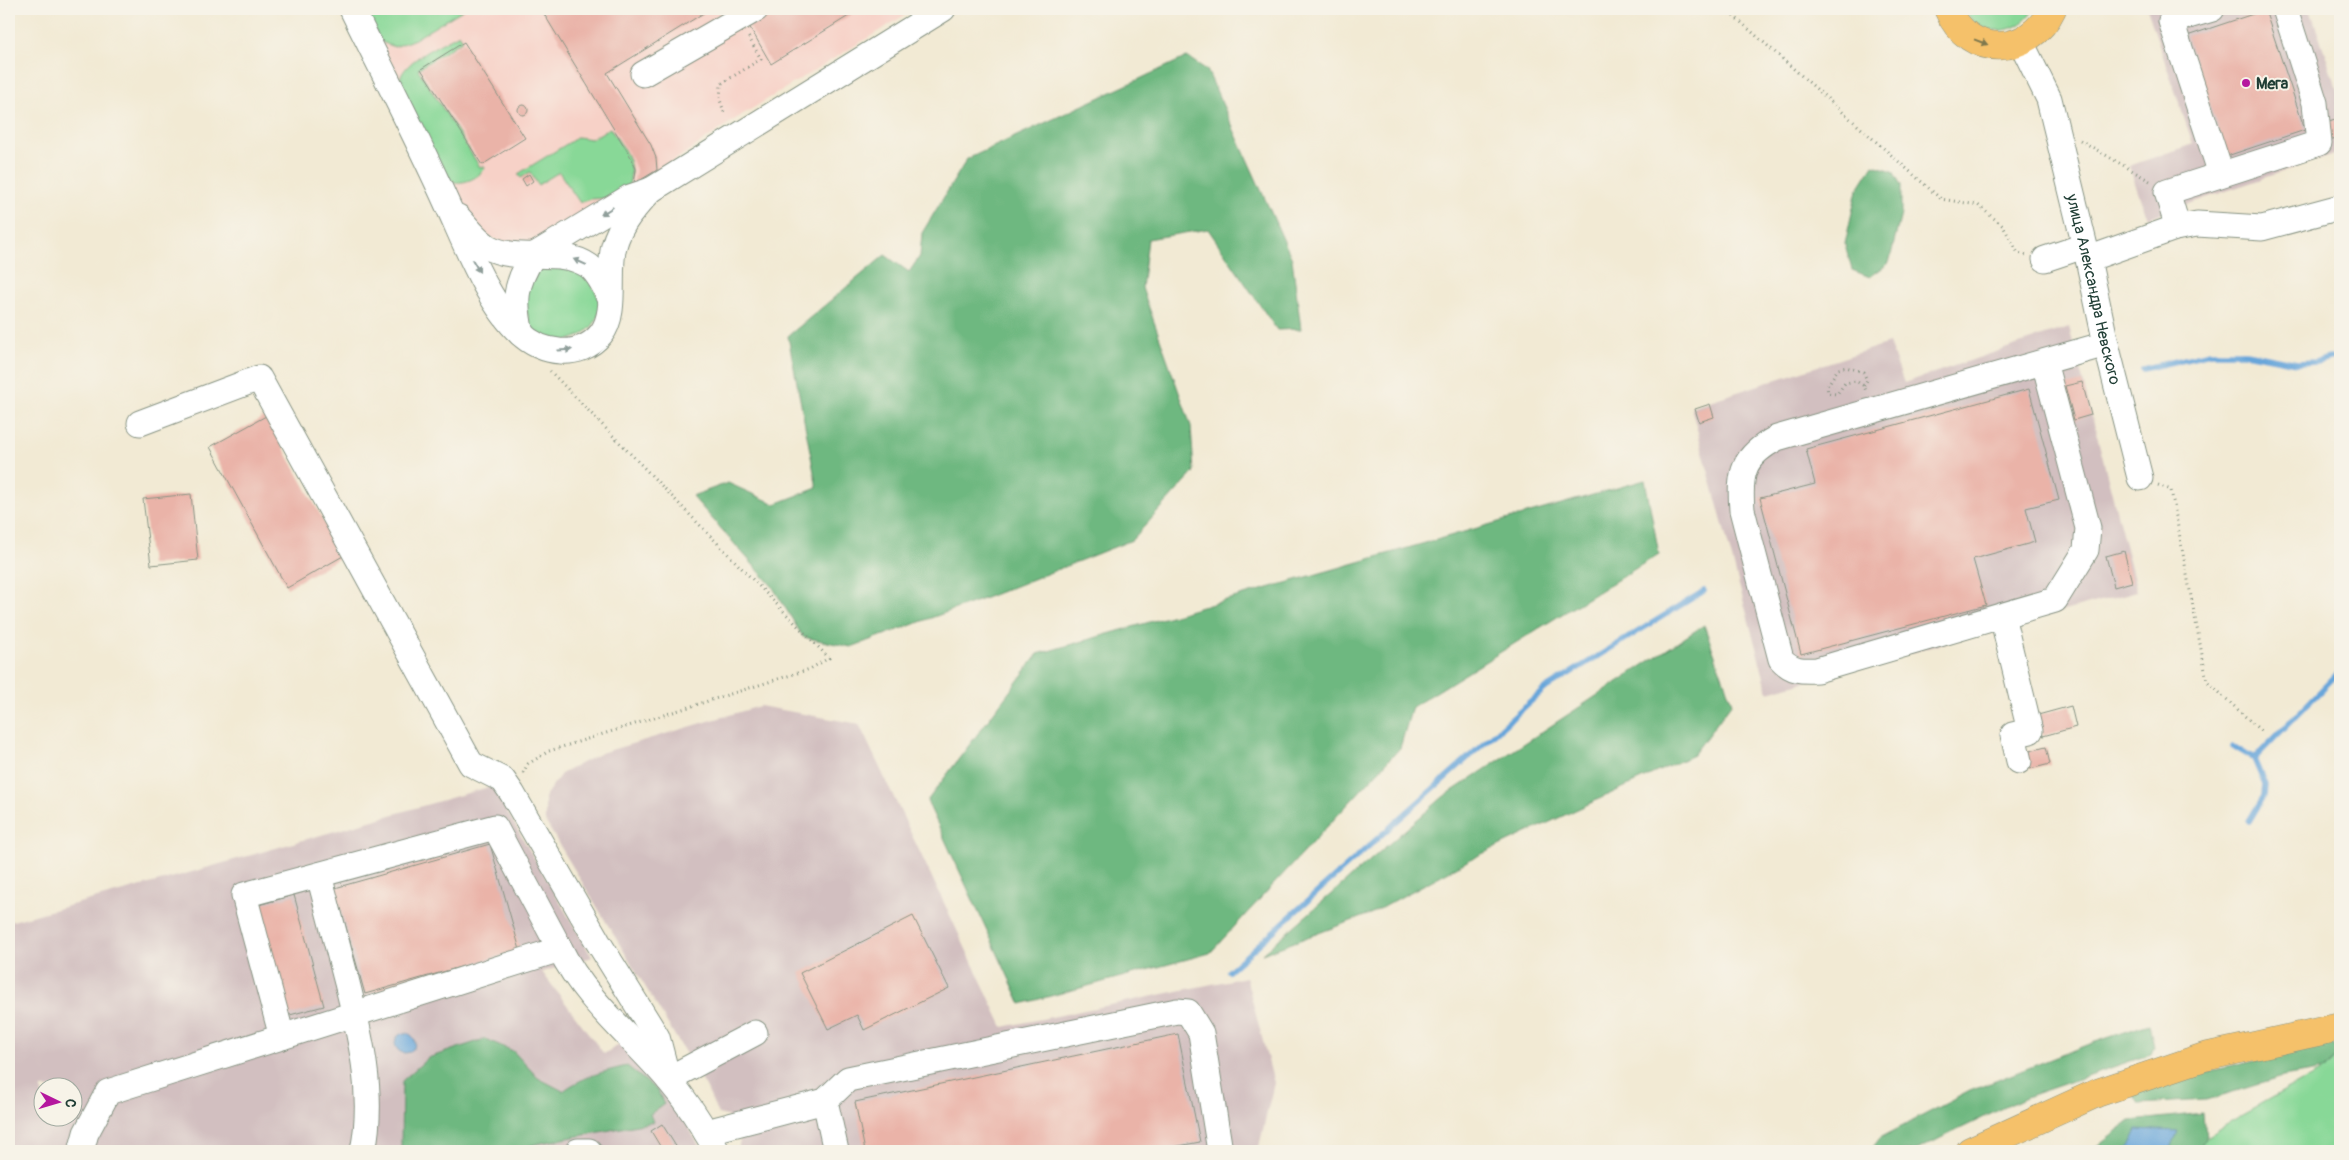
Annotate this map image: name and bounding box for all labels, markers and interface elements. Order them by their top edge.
one-way arrow [1974,38,1988,46]
place label: Мега [2256,74,2289,94]
marker: Мега [2240,77,2252,89]
street label: улица Александра Невского [2061,191,2125,387]
one-way arrow [601,206,614,215]
one-way arrow [573,258,587,266]
one-way arrow [471,260,480,273]
one-way arrow [557,346,573,354]
north arrow [32,1078,82,1128]
text: С [62,1098,79,1108]

